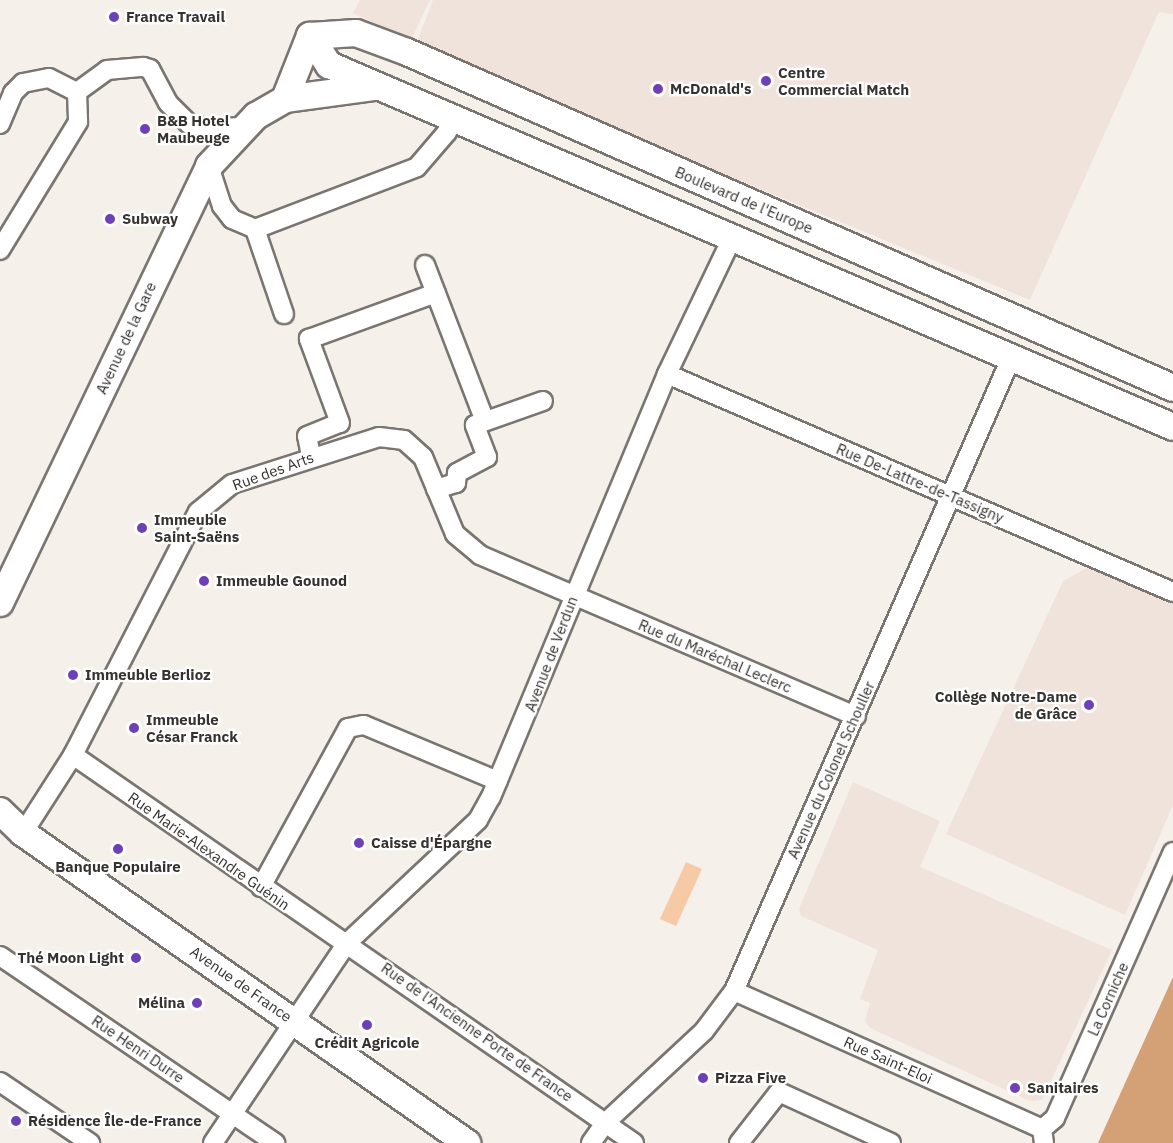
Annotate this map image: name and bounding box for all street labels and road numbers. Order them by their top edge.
street label: Boulevard de l'Europe [672,163,816,237]
street label: Avenue de la Gare [92,279,160,397]
street label: Rue De-Lattre-de-Tassigny [834,440,1006,526]
street label: Rue des Arts [230,448,316,494]
street label: Avenue de Verdun [521,594,581,714]
street label: Rue du Maréchal Leclerc [636,616,794,696]
street label: Avenue du Colonel Schouller [784,678,878,862]
street label: Rue Marie-Alexandre Guénin [125,788,293,914]
street label: Avenue de France [187,942,295,1026]
street label: Rue de l'Ancienne Porte de France [378,959,576,1105]
street label: La Corniche [1084,959,1132,1039]
street label: Rue Henri Durre [88,1011,188,1087]
street label: Rue Saint-Eloi [841,1032,935,1088]

